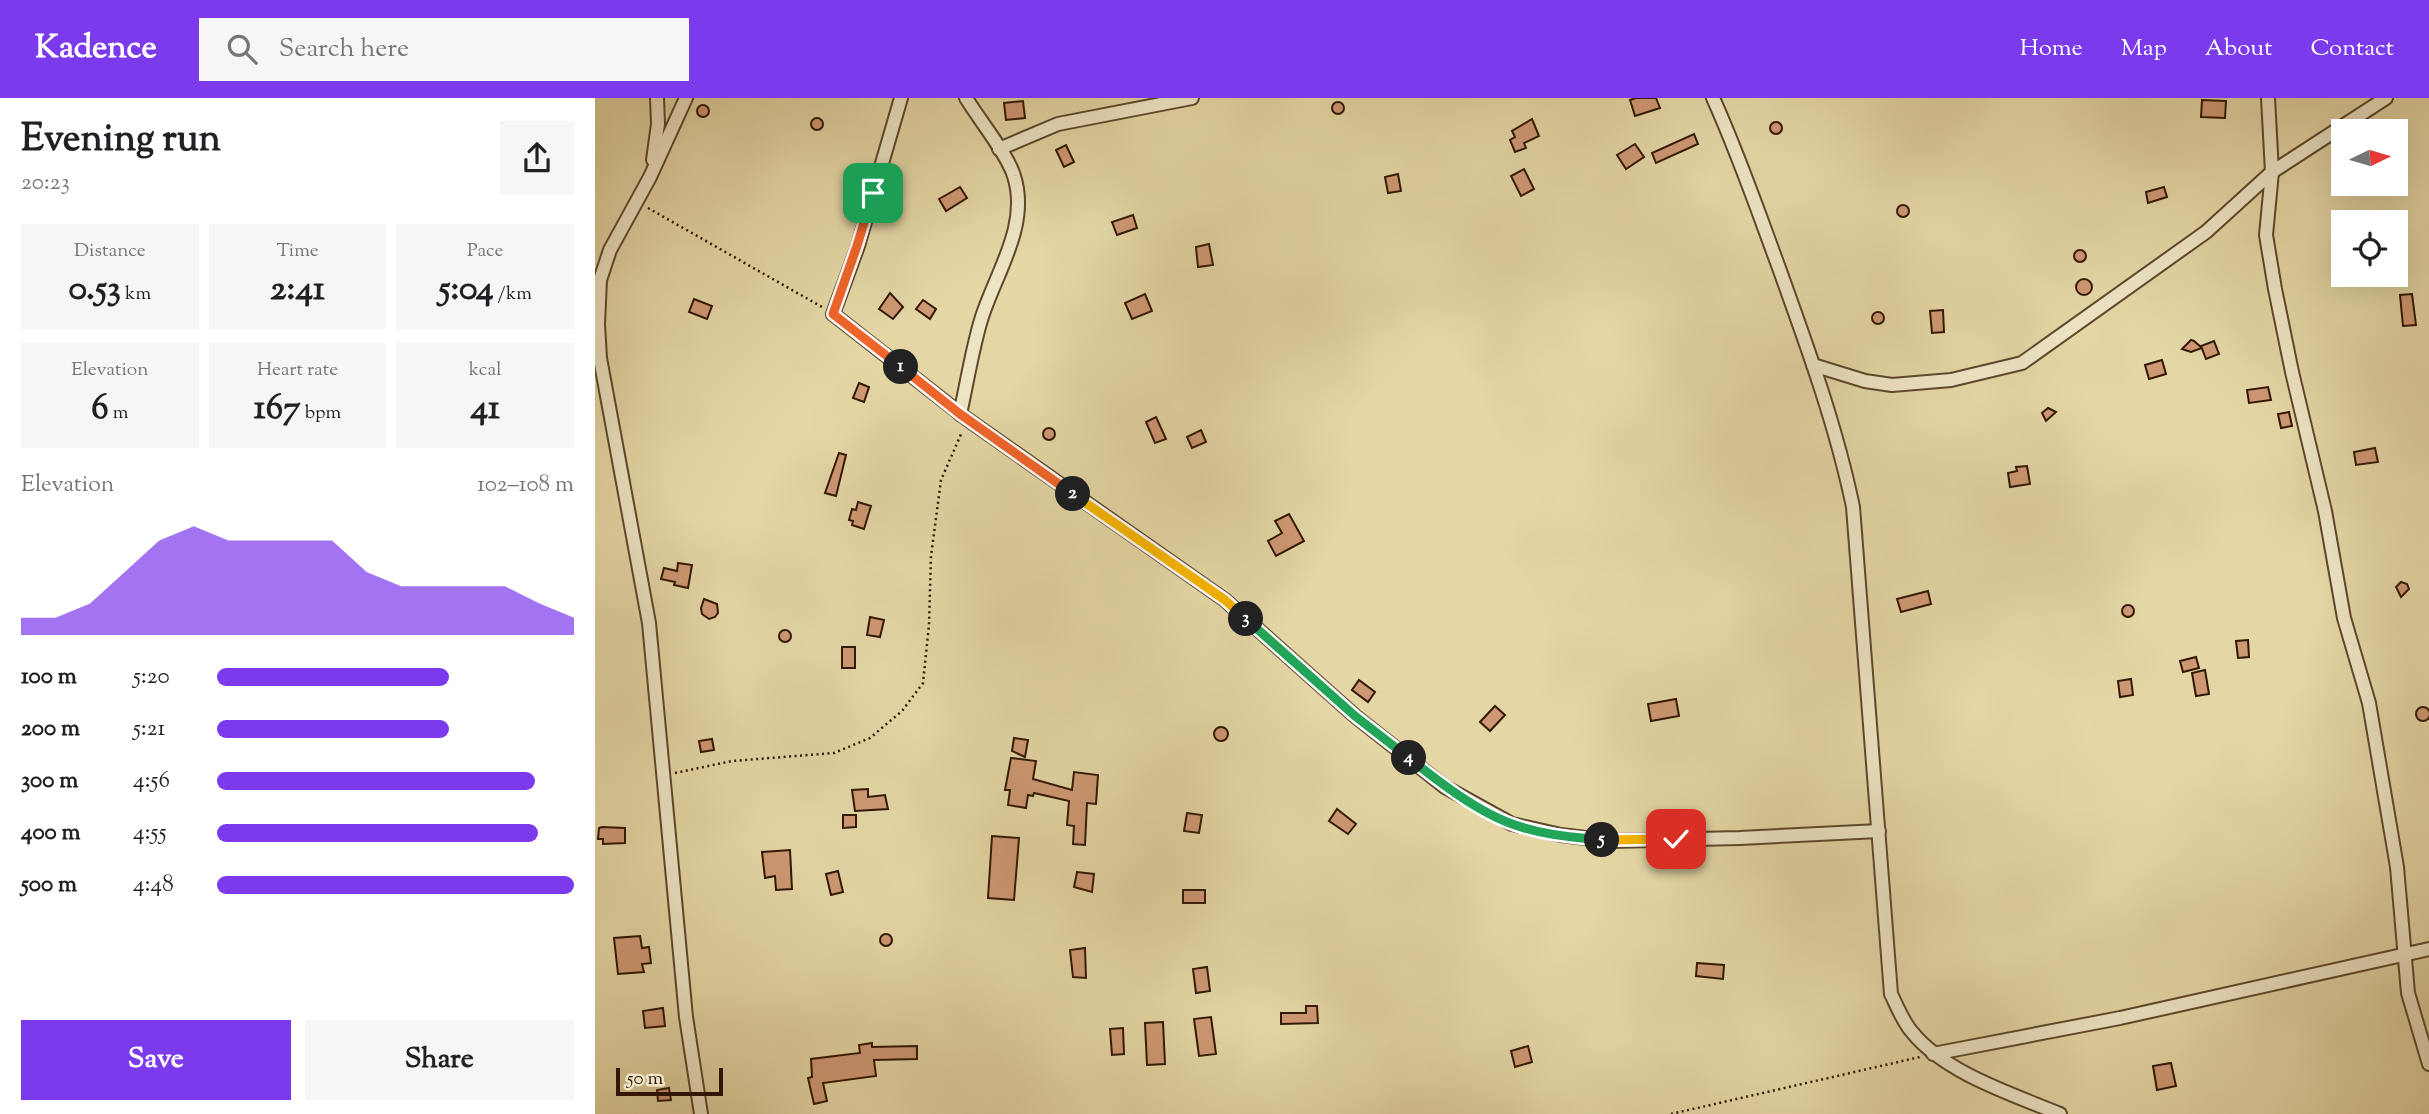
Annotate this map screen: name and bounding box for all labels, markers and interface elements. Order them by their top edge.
search box [199,18,689,81]
text: Kadence [35,25,157,73]
icon: search [223,30,261,68]
text: Search here [279,31,409,68]
text: Home [2020,32,2083,66]
text: Map [2121,32,2167,66]
text: About [2205,32,2272,66]
text: Contact [2310,32,2394,66]
text: Evening run [21,114,221,168]
north arrow [2331,119,2408,196]
map controls [2331,119,2408,287]
button: share [500,121,574,195]
pin [843,163,903,223]
text: 20:23 [21,167,70,200]
icon: arrive [854,174,892,212]
button: locate [2331,210,2408,287]
text: Distance [74,238,146,265]
text: Time [276,238,319,265]
text: Pace [467,238,503,265]
text: 0.53 [69,265,121,316]
text: 2:41 [270,265,325,316]
text: 5:04 [438,265,494,316]
text: km [121,281,151,308]
text: /km [494,281,532,308]
pin: 1 [883,350,919,384]
text: 1 [897,353,904,380]
text: Elevation [71,357,148,384]
text: Heart rate [257,357,338,384]
text: kcal [469,357,501,384]
text: 6 [91,384,109,435]
text: 167 [254,384,301,435]
text: 41 [470,384,500,435]
text: m [109,400,128,427]
text: bpm [301,400,341,427]
text: Elevation [21,469,114,502]
text: 102–108 m [477,469,574,502]
pin: 2 [1056,476,1091,512]
text: 2 [1068,480,1077,507]
pin: 3 [1229,602,1263,636]
text: 3 [1242,605,1249,632]
text: 100 m [21,661,77,694]
text: 5:20 [133,661,170,694]
text: 200 m [21,713,80,746]
text: 5:21 [133,713,165,746]
pin: 4 [1391,740,1427,776]
text: 4 [1404,744,1413,771]
text: 300 m [21,765,78,798]
text: 4:56 [133,765,170,798]
pin [1646,809,1706,869]
text: 400 m [21,817,81,850]
text: 4:55 [133,817,167,850]
icon: check [1657,820,1695,858]
pin: 5 [1585,822,1619,858]
text: 5 [1598,826,1605,853]
text: 500 m [21,869,77,902]
text: 4:48 [133,869,174,902]
button: Save [21,1020,291,1100]
button: Share [305,1020,574,1100]
scale bar [616,1065,723,1097]
text: 50 m [627,1066,663,1093]

